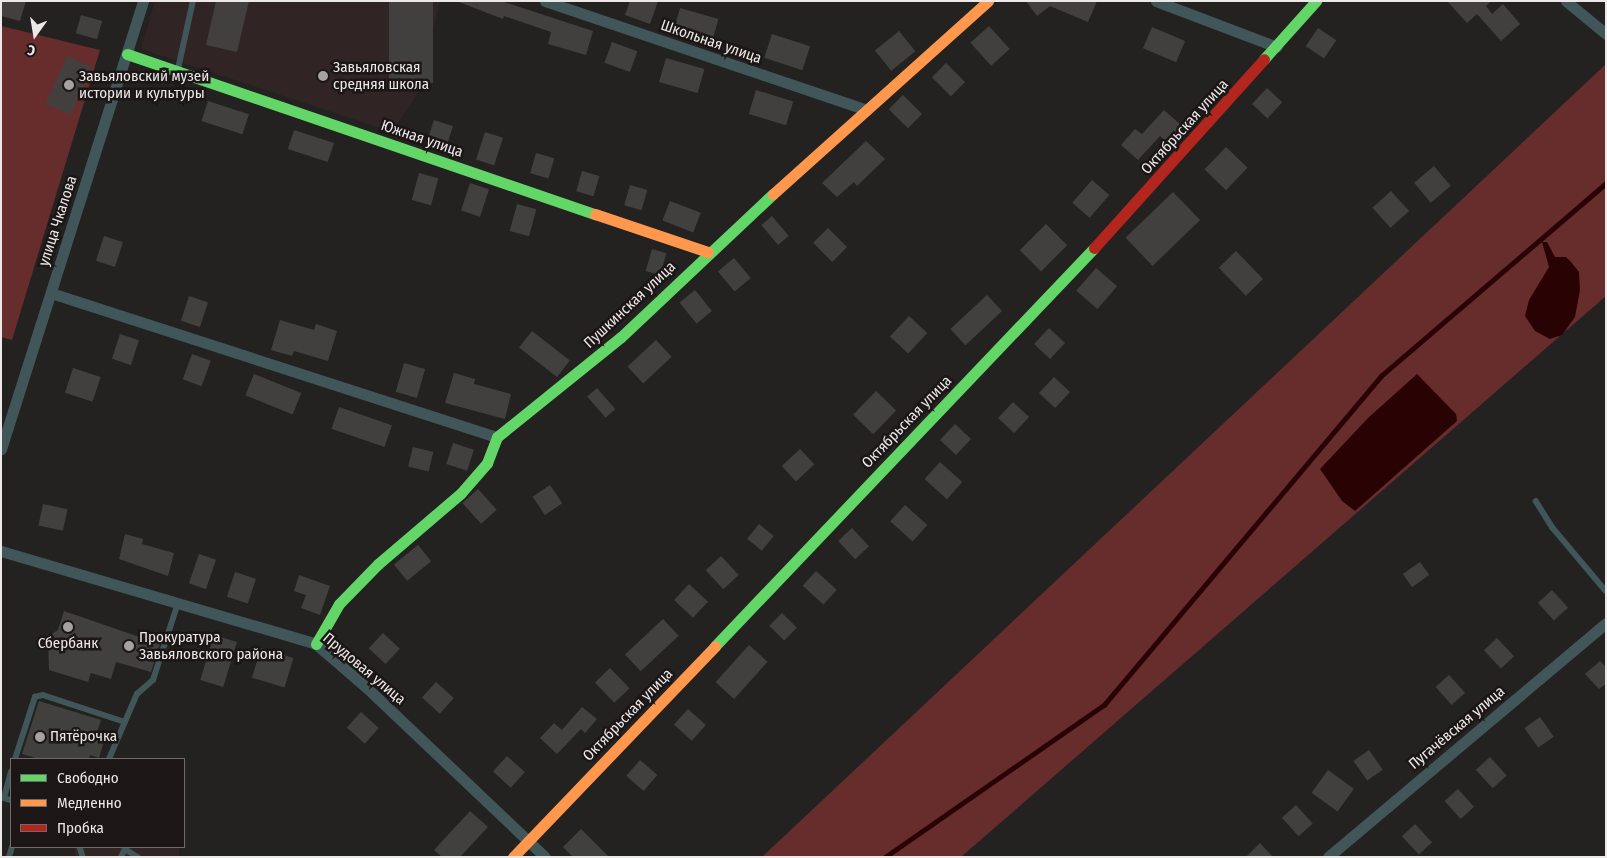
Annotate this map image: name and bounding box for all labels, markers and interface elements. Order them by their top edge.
north arrow [10,10,60,60]
street label: Школьная улица [658,16,764,68]
text: С [26,41,37,59]
place label: Завьяловская средняя школа [333,58,429,93]
place label: Завьяловский музей истории и культуры [79,67,209,102]
marker: Завьяловская средняя школа [317,70,329,82]
street label: Октябрьская улица [1138,76,1232,178]
marker: Завьяловский музей истории и культуры [63,79,75,91]
street label: Южная улица [379,117,465,161]
street label: улица Чкалова [35,174,81,268]
street label: Пушкинская улица [580,258,680,352]
street label: Октябрьская улица [858,372,956,472]
marker: Сбербанк [62,621,74,633]
place label: Прокуратура Завьяловского района [139,628,283,663]
street label: Прудовая улица [319,629,409,709]
place label: Сбербанк [38,635,98,653]
marker: Прокуратура Завьяловского района [123,640,135,652]
street label: Октябрьская улица [579,665,677,765]
street label: Пугачёвская улица [1405,683,1509,773]
place label: Пятёрочка [50,728,117,746]
marker: Пятёрочка [34,731,46,743]
legend [10,758,185,848]
text: Свободно [57,769,119,787]
text: Медленно [57,794,122,812]
text: Пробка [57,819,104,837]

